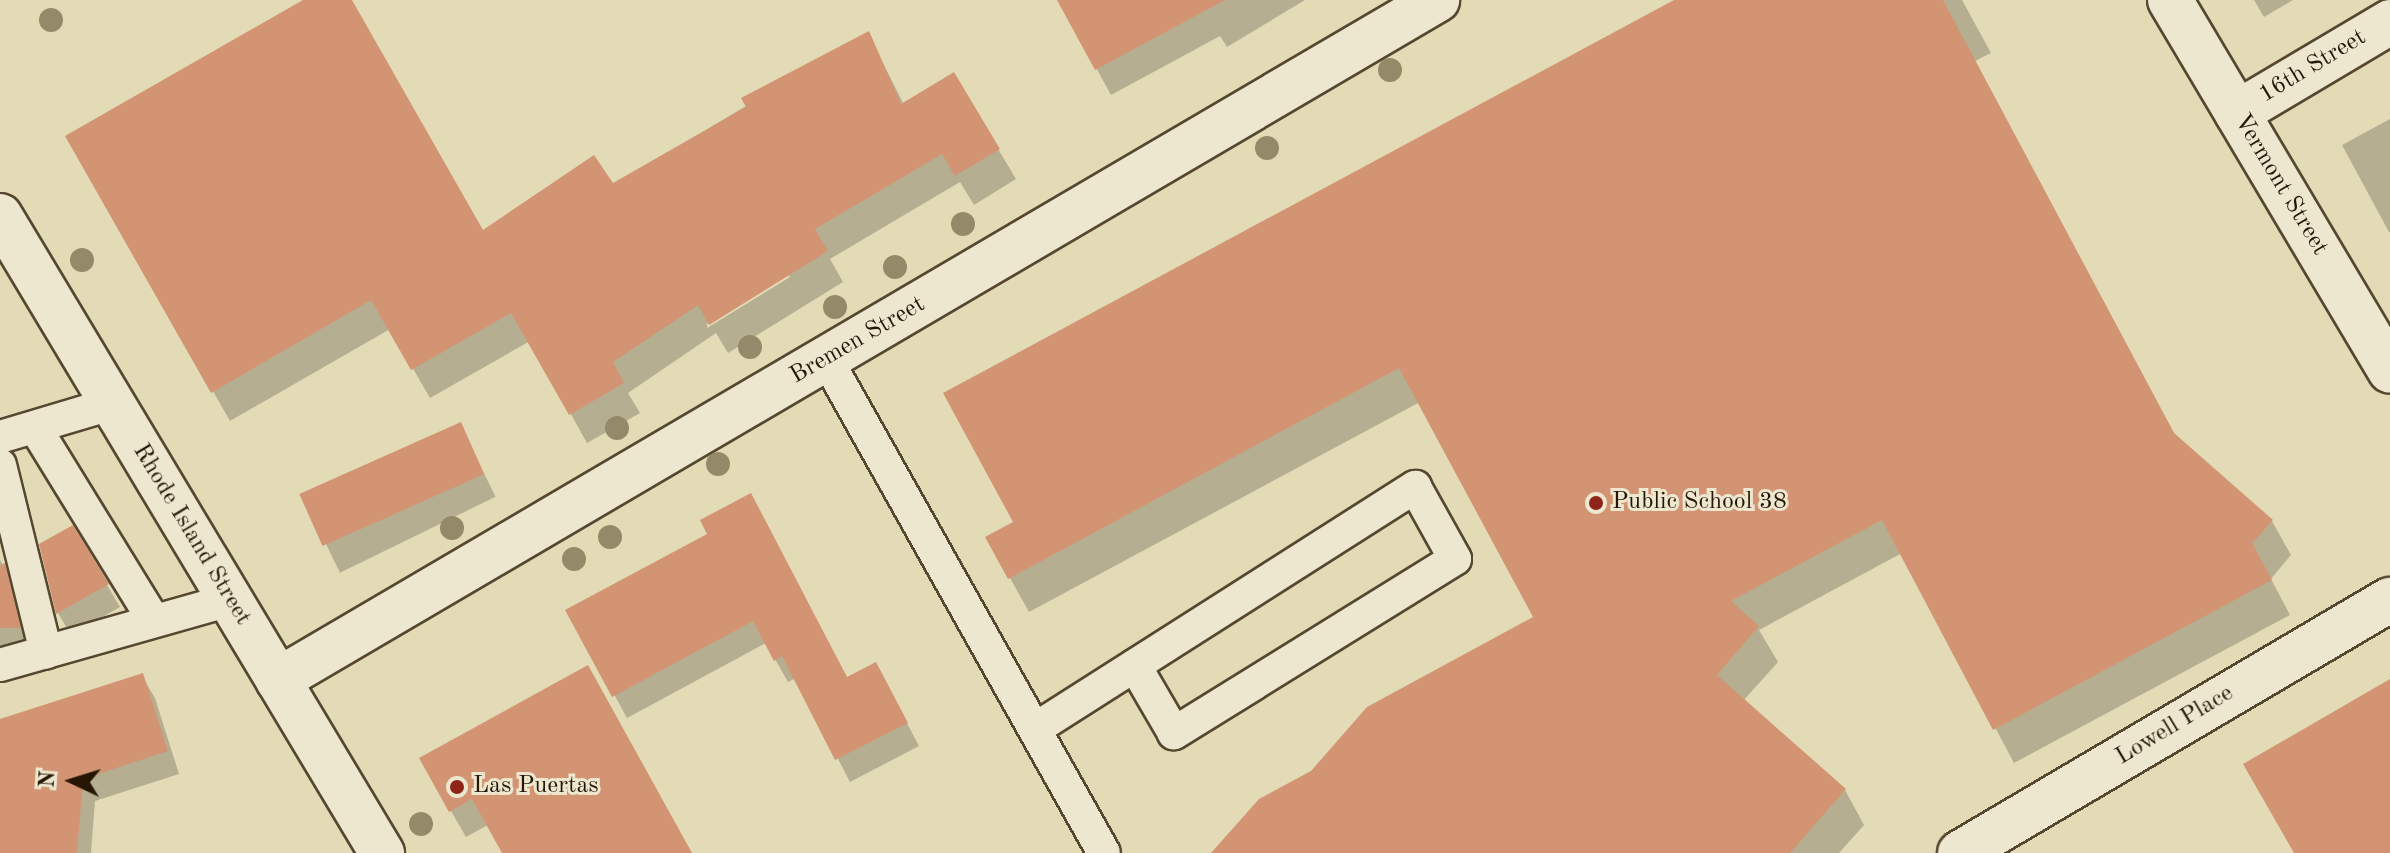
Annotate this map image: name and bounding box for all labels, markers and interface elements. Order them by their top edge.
street label: 16th Street [2254,24,2372,110]
street label: Vermont Street [2227,109,2333,261]
street label: Bremen Street [785,291,931,391]
street label: Rhode Island Street [125,439,257,631]
place label: Public School 38 [1612,489,1787,517]
marker: Public School 38 [1587,494,1605,512]
street label: Lowell Place [2111,680,2239,772]
north arrow [32,741,112,821]
text: N [36,770,60,788]
place label: Las Puertas [473,773,599,801]
marker: Las Puertas [448,778,466,796]

